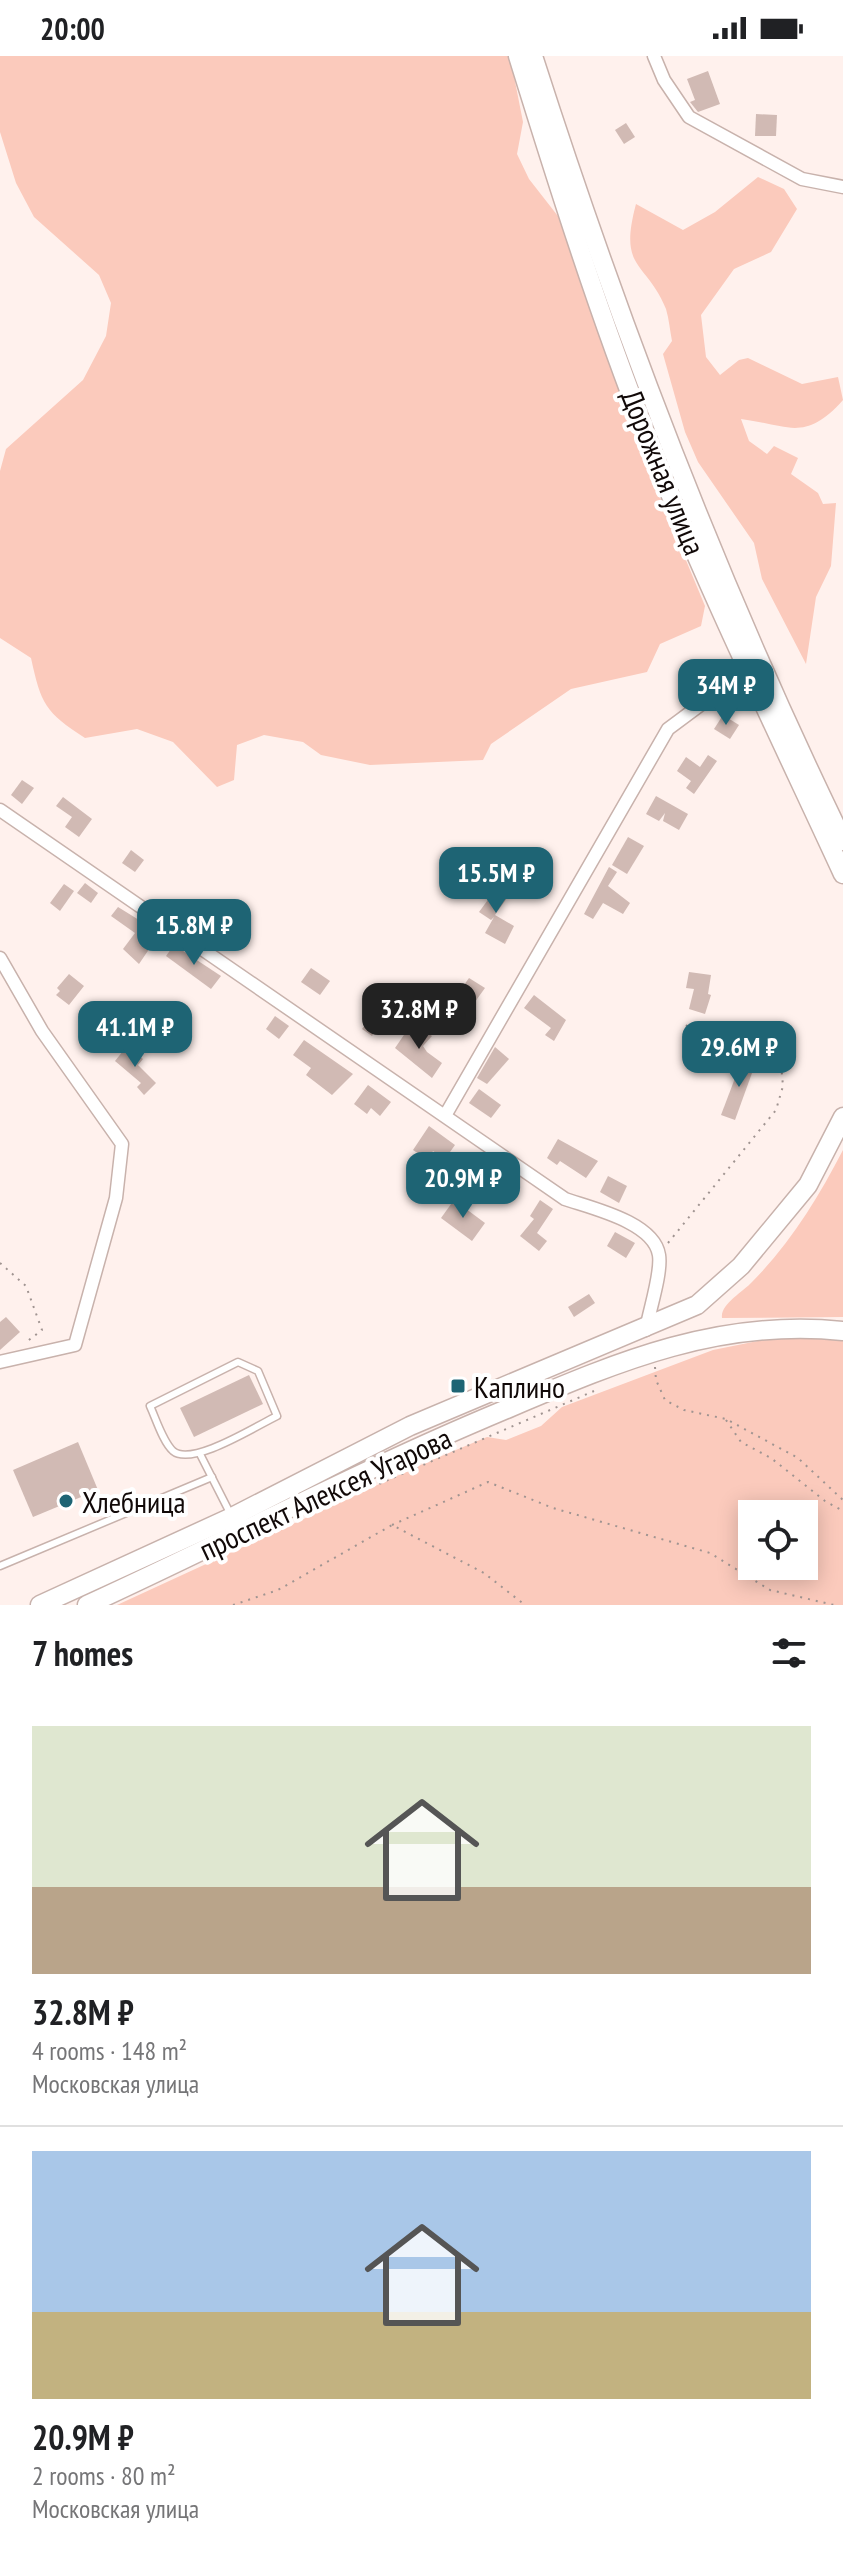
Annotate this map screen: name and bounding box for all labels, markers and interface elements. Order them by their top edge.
text: 20:00 [40,9,105,48]
street label: Дорожная улица [613,384,715,560]
pin: 34M ₽ [670,659,782,727]
text: 34M ₽ [696,668,756,701]
pin: 15.5M ₽ [422,847,570,915]
text: 15.5M ₽ [457,856,535,889]
pin: 15.8M ₽ [120,899,268,967]
text: 15.8M ₽ [155,908,233,941]
pin: 32.8M ₽ [345,983,493,1051]
text: 32.8M ₽ [380,992,458,1025]
pin: 41.1M ₽ [61,1001,209,1069]
text: 41.1M ₽ [96,1010,174,1043]
pin: 29.6M ₽ [665,1021,813,1089]
text: 29.6M ₽ [700,1030,778,1063]
pin: 20.9M ₽ [389,1152,537,1220]
text: 20.9M ₽ [424,1161,502,1194]
place label: Каплино [474,1367,565,1406]
marker: Каплино [449,1377,467,1395]
street label: проспект Алексея Угарова [193,1417,457,1569]
place label: Хлебница [82,1482,186,1521]
marker: Хлебница [57,1492,75,1510]
map controls [738,1500,818,1580]
button: locate [738,1500,818,1580]
text: 7 homes [32,1631,133,1675]
icon: filters [767,1631,811,1675]
icon: home [350,1778,494,1922]
text: 32.8M ₽ [32,1990,134,2034]
text: 4 rooms · 148 m² [32,2034,187,2067]
text: Московская улица [32,2067,199,2100]
icon: home [350,2203,494,2347]
text: 20.9M ₽ [32,2415,134,2459]
text: 2 rooms · 80 m² [32,2459,176,2492]
text: Московская улица [32,2492,199,2525]

